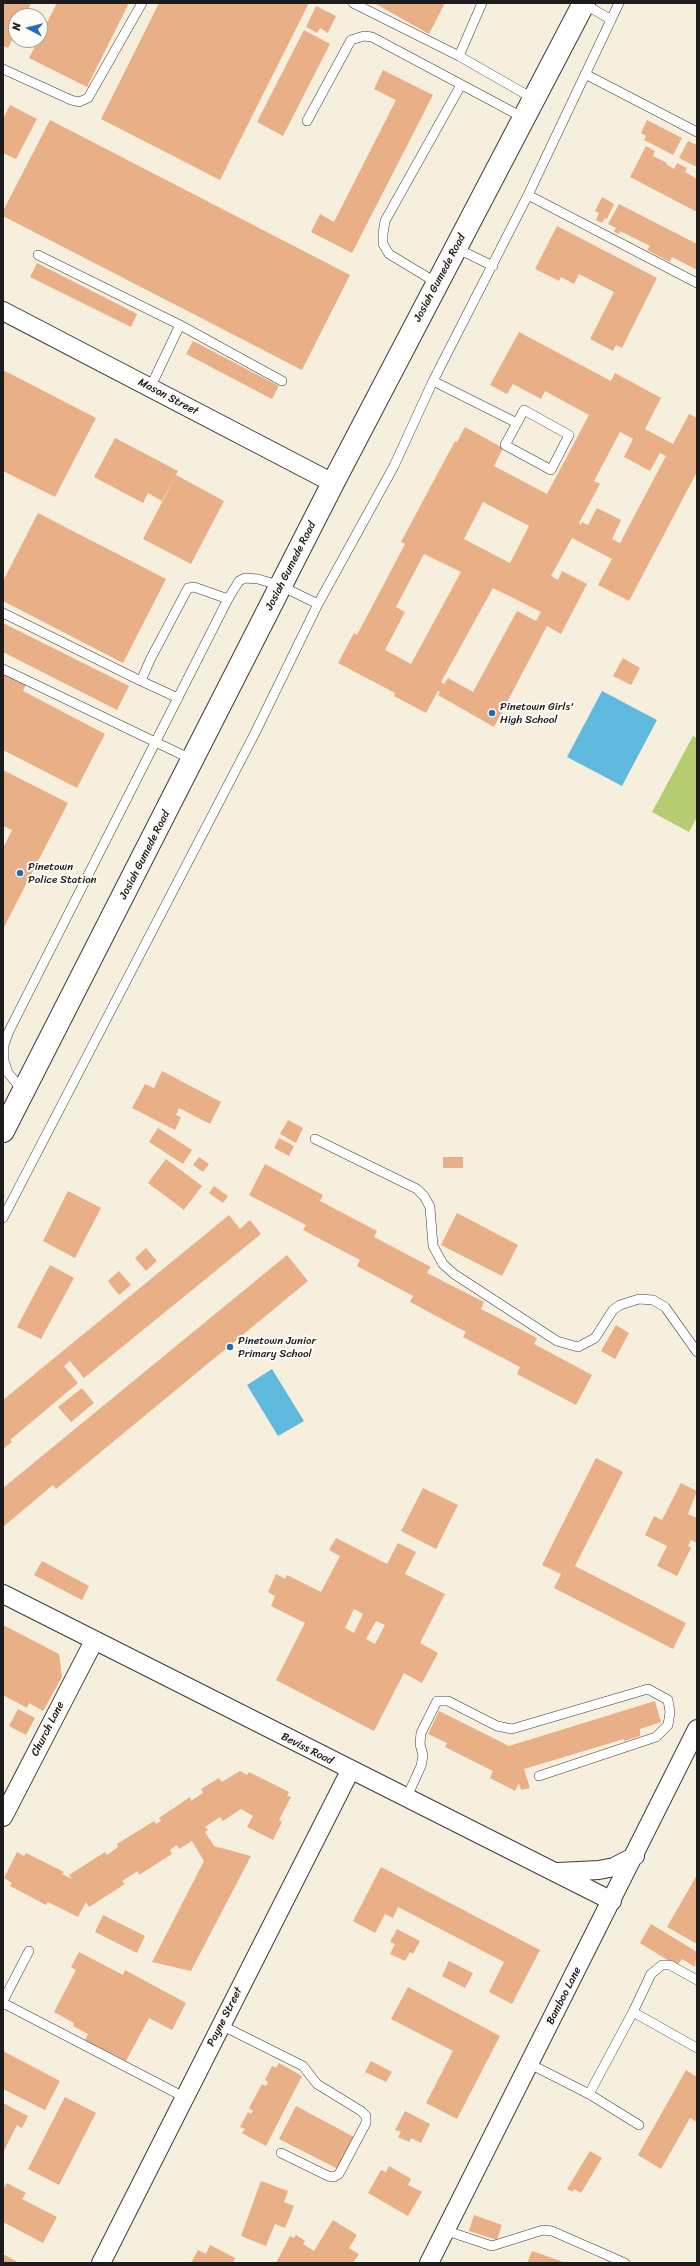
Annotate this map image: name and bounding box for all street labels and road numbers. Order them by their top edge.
street label: Josiah Gumede Road [411,232,469,324]
street label: Mason Street [136,376,200,418]
street label: Josiah Gumede Road [263,520,319,612]
street label: Josiah Gumede Road [117,809,173,901]
street label: Church Lane [29,1700,67,1758]
street label: Beviss Road [279,1730,335,1768]
street label: Bamboo Lane [544,1965,584,2027]
street label: Payne Street [205,1985,245,2049]

